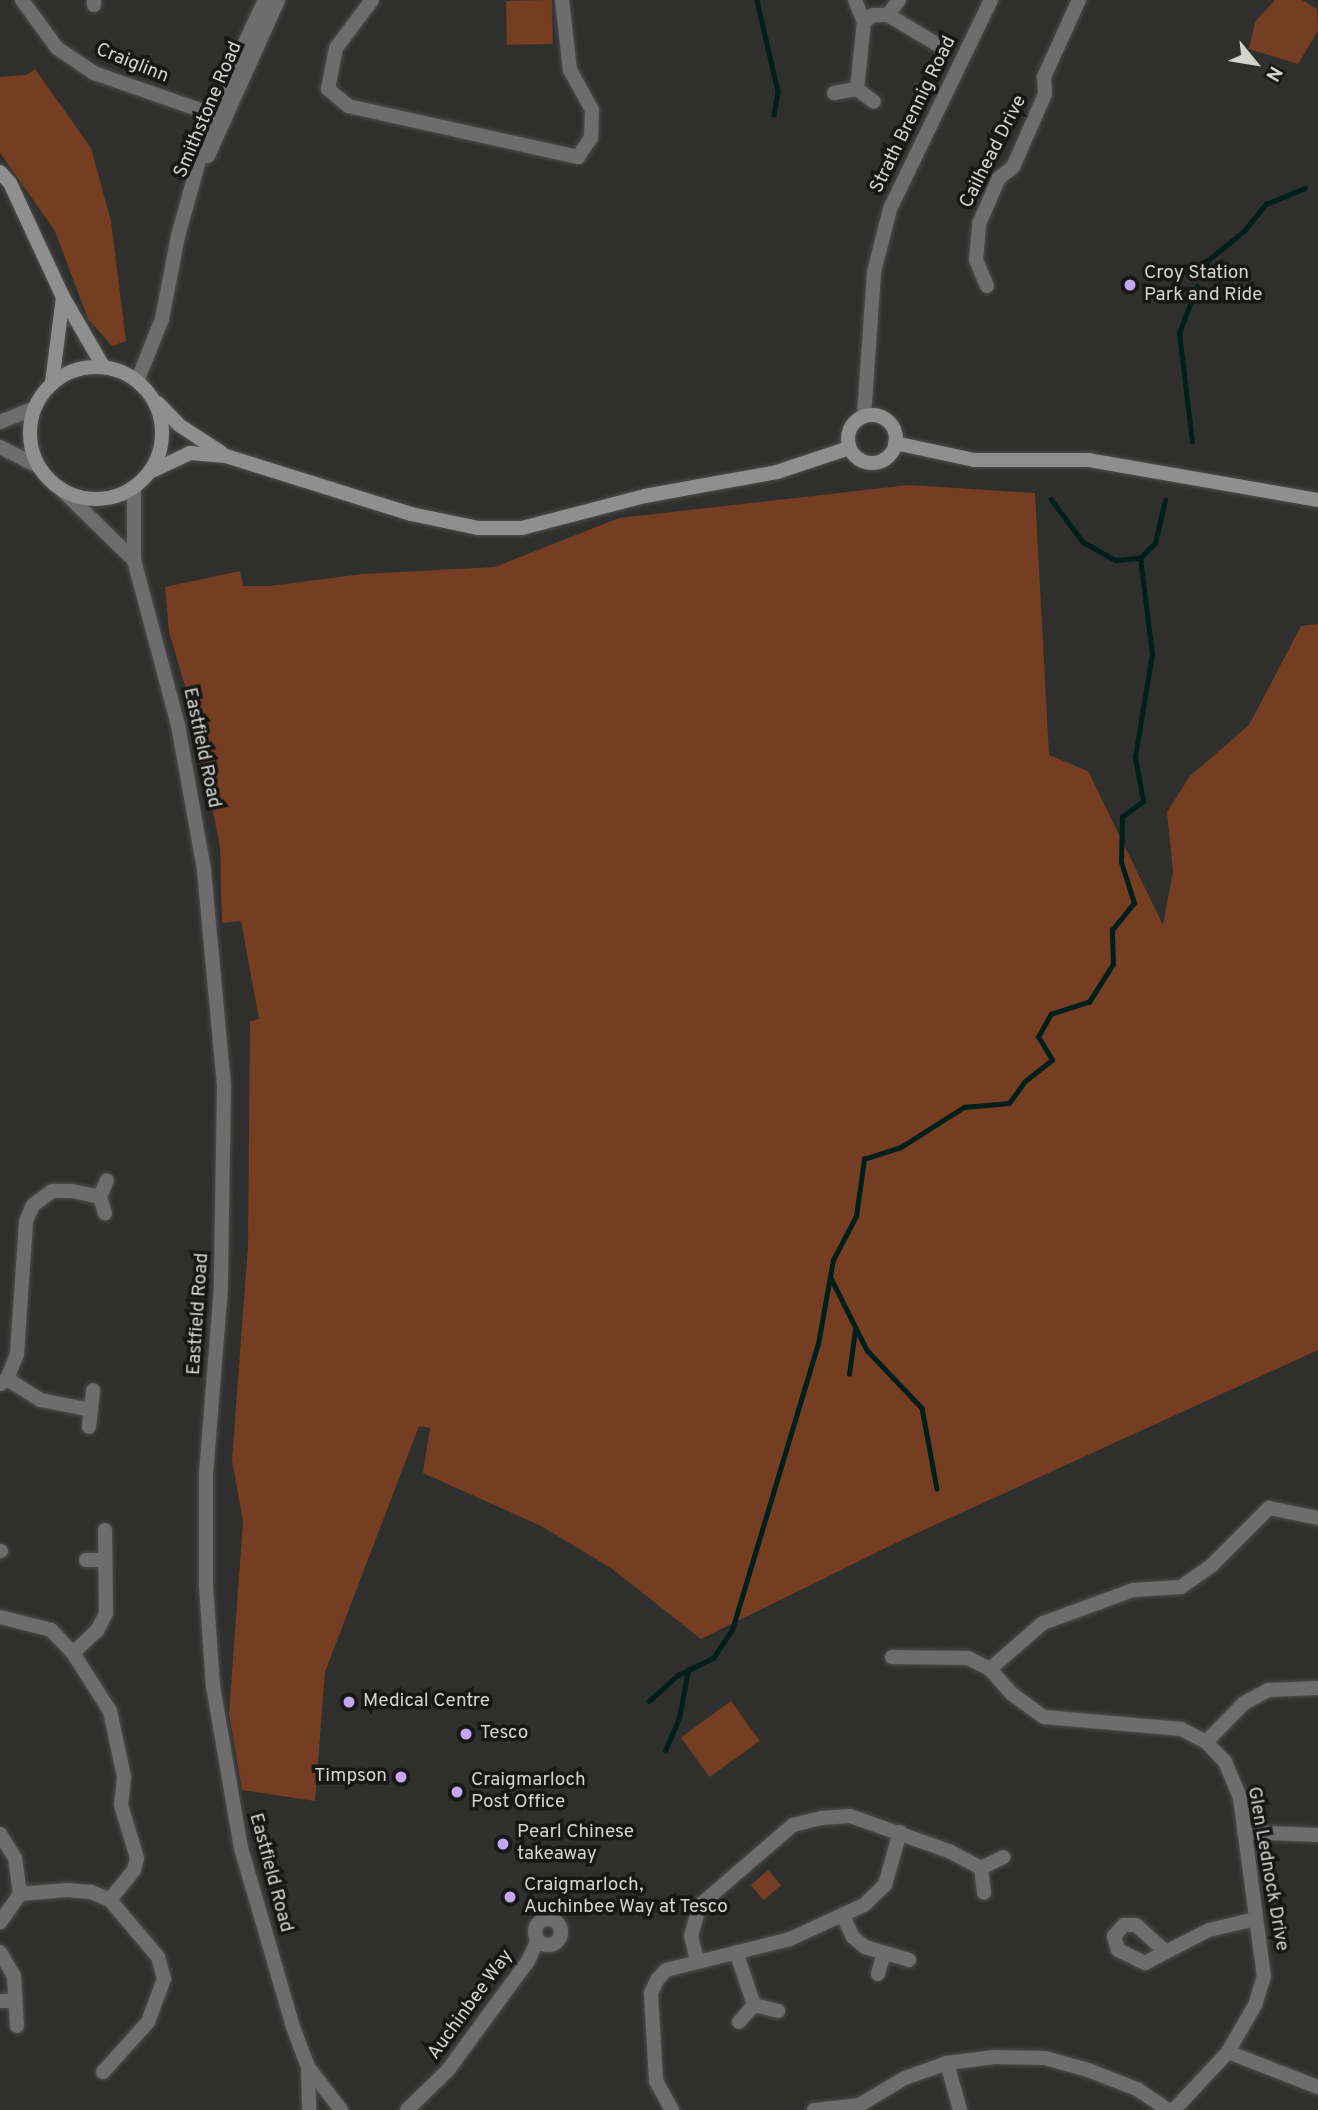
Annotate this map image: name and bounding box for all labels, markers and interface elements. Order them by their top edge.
north arrow [1220,28,1290,98]
street label: Strath Brennig Road [866,33,962,197]
street label: Smithstone Road [170,38,248,182]
street label: Craiglinn [92,39,172,89]
text: N [1259,62,1287,85]
street label: Cailhead Drive [956,92,1032,212]
place label: Croy Station Park and Ride [1144,263,1262,307]
marker: Croy Station Park and Ride [1122,277,1138,293]
street label: Eastfield Road [177,686,225,810]
street label: Eastfield Road [183,1252,215,1376]
place label: Medical Centre [363,1691,490,1713]
marker: Medical Centre [341,1694,357,1710]
place label: Tesco [480,1723,528,1745]
marker: Tesco [458,1726,474,1742]
place label: Timpson [314,1766,387,1788]
marker: Timpson [393,1769,409,1785]
place label: Craigmarloch Post Office [471,1770,586,1814]
marker: Craigmarloch Post Office [449,1784,465,1800]
street label: Glen Lednock Drive [1241,1785,1293,1953]
street label: Eastfield Road [243,1811,297,1935]
place label: Pearl Chinese takeaway [517,1822,634,1866]
marker: Pearl Chinese takeaway [495,1836,511,1852]
place label: Craigmarloch, Auchinbee Way at Tesco [524,1875,729,1919]
marker: Craigmarloch, Auchinbee Way at Tesco [502,1889,518,1905]
street label: Auchinbee Way [423,1945,519,2065]

